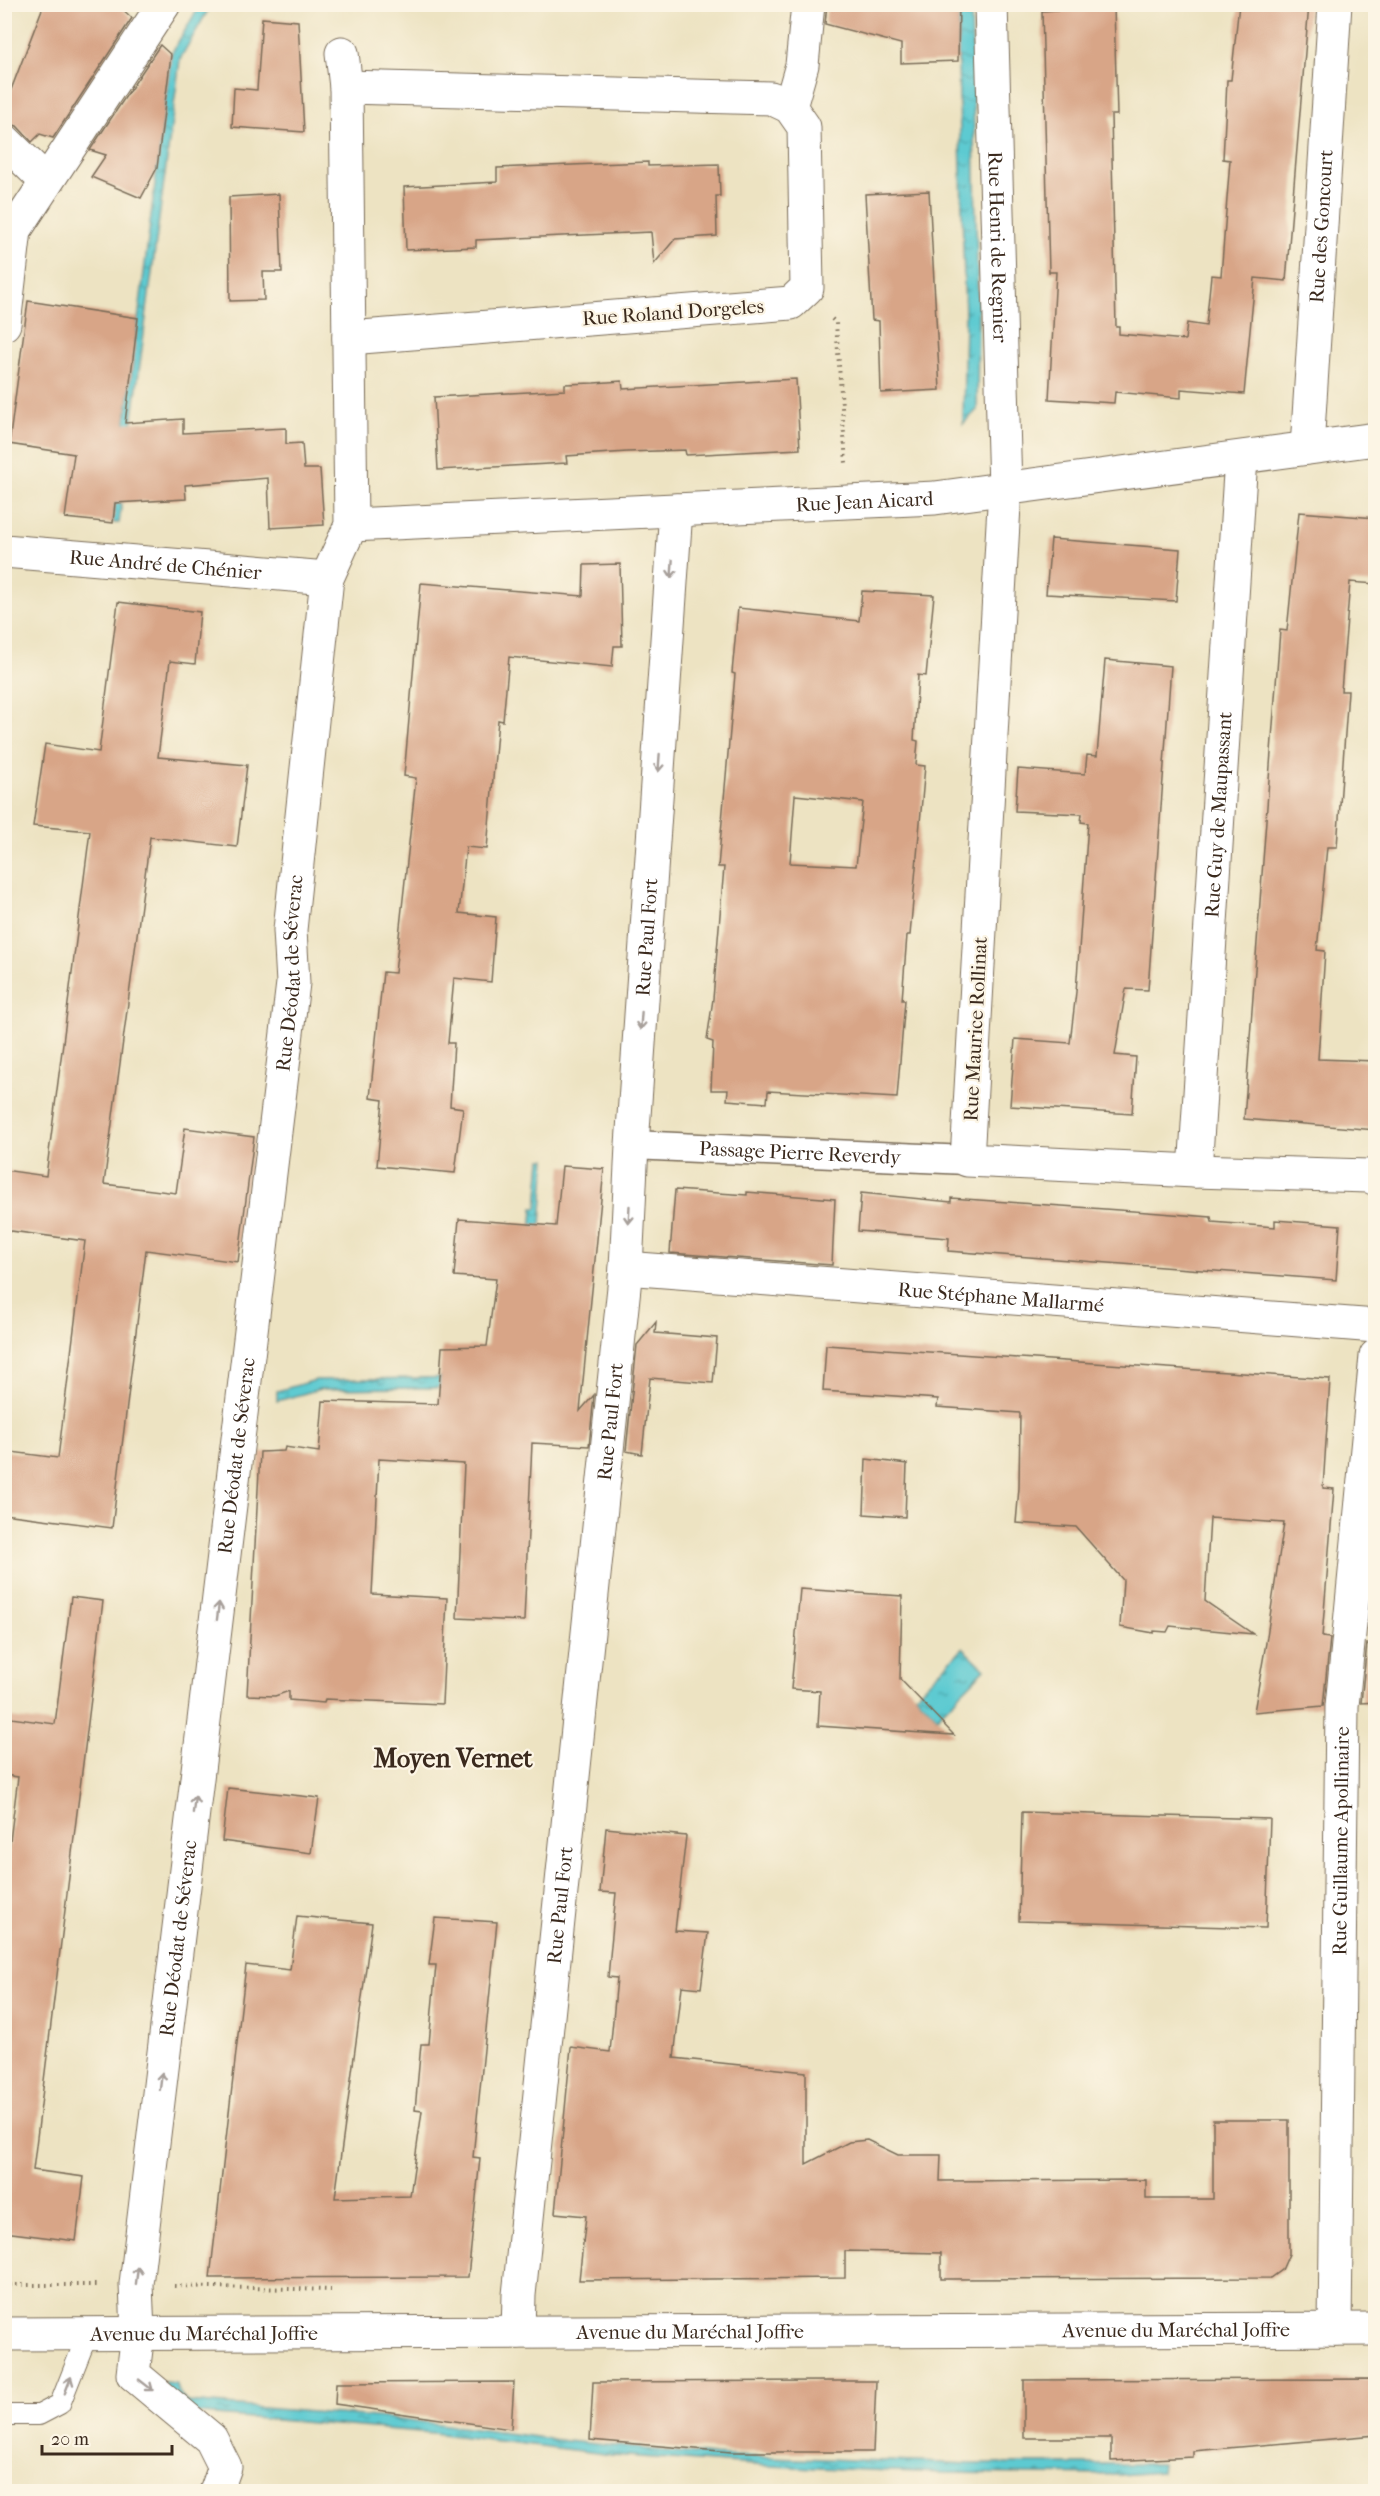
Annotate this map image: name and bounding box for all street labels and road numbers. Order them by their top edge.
street label: Rue des Goncourt [1305,149,1338,304]
street label: Rue Henri de Regnier [983,151,1012,343]
street label: Rue Roland Dorgeles [581,295,765,330]
street label: Rue Jean Aicard [795,487,935,516]
street label: Rue André de Chénier [68,545,263,585]
street label: Rue Guy de Maupassant [1200,711,1237,919]
street label: Rue Déodat de Séverac [271,873,308,1073]
street label: Rue Paul Fort [631,877,662,997]
street label: Rue Maurice Rollinat [959,936,992,1122]
street label: Passage Pierre Reverdy [698,1137,903,1169]
street label: Rue Stéphane Mallarmé [897,1278,1105,1317]
street label: Rue Déodat de Séverac [213,1356,260,1555]
street label: Rue Paul Fort [593,1362,628,1482]
street label: Rue Guillaume Apollinaire [1328,1726,1354,1956]
street label: Rue Déodat de Séverac [155,1839,202,2038]
street label: Rue Paul Fort [543,1845,578,1965]
street label: Avenue du Maréchal Joffre [1061,2318,1290,2342]
street label: Avenue du Maréchal Joffre [575,2320,804,2344]
street label: Avenue du Maréchal Joffre [89,2322,318,2346]

